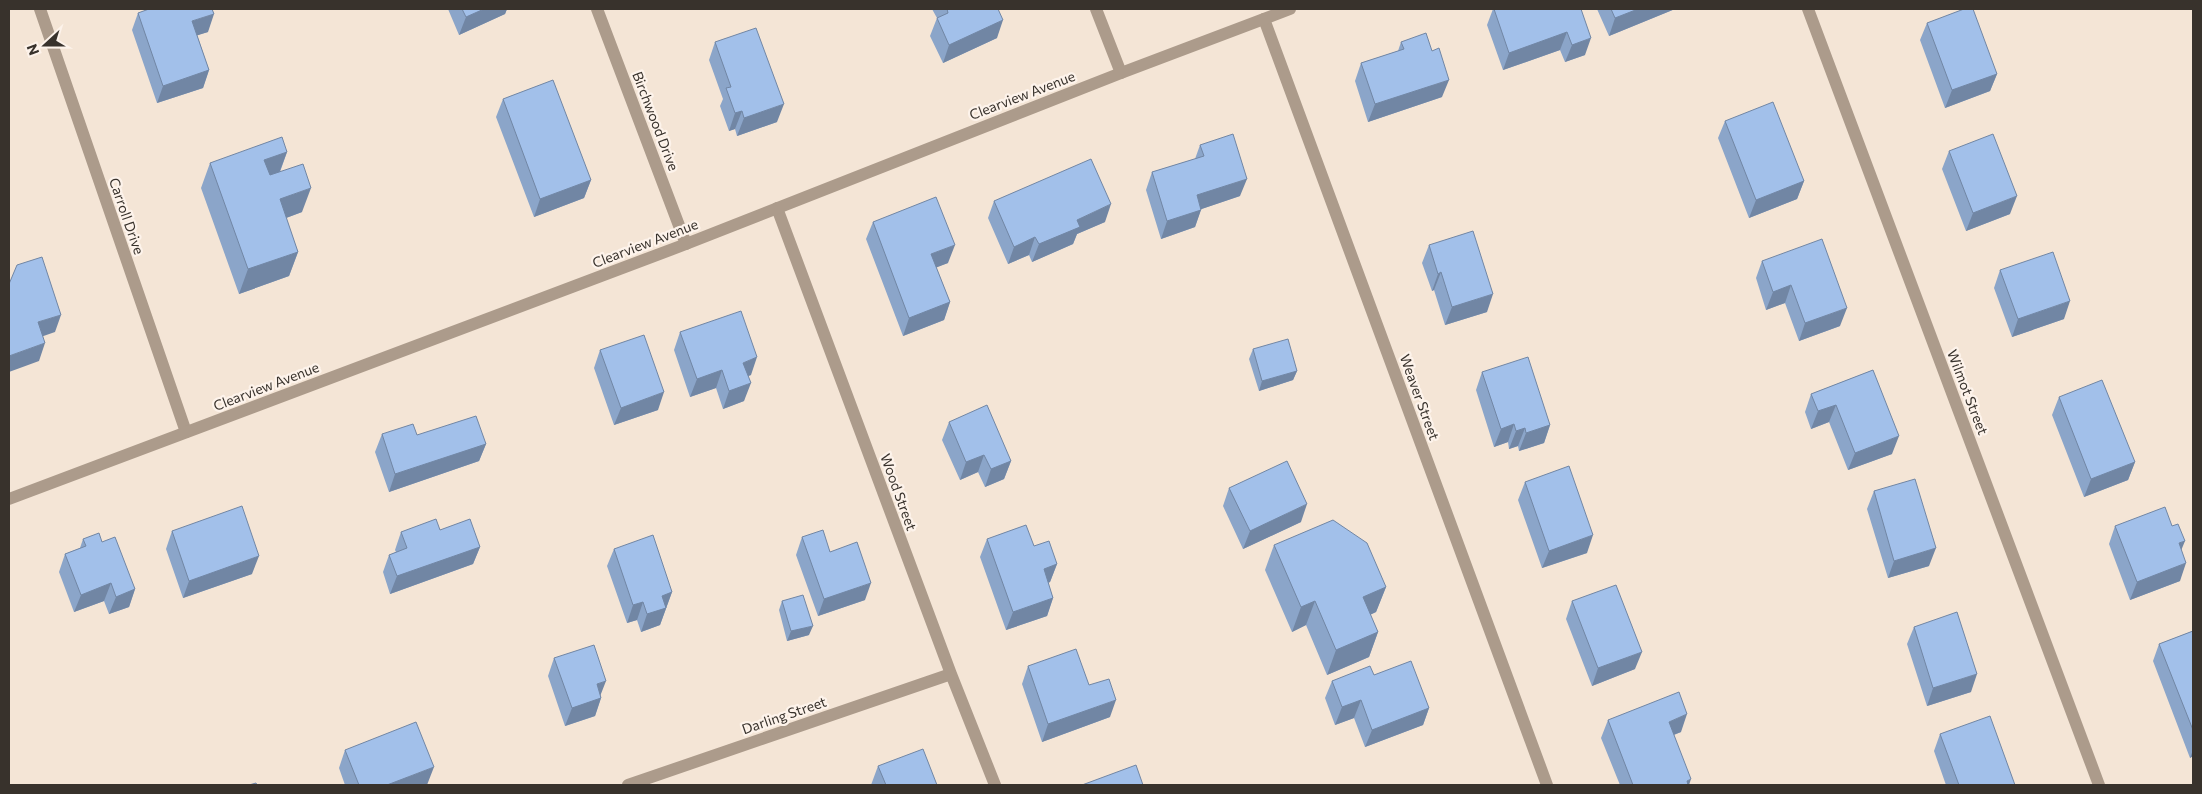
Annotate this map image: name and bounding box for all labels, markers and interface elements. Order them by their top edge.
north arrow [20,20,70,70]
text: N [23,42,42,58]
street label: Clearview Avenue [967,67,1077,123]
street label: Birchwood Drive [629,69,683,173]
street label: Carroll Drive [106,175,148,257]
street label: Clearview Avenue [590,215,700,271]
street label: Wilmot Street [1944,347,1992,437]
street label: Weaver Street [1397,352,1443,442]
street label: Clearview Avenue [211,358,321,414]
street label: Wood Street [877,451,921,533]
street label: Darling Street [740,693,829,737]

